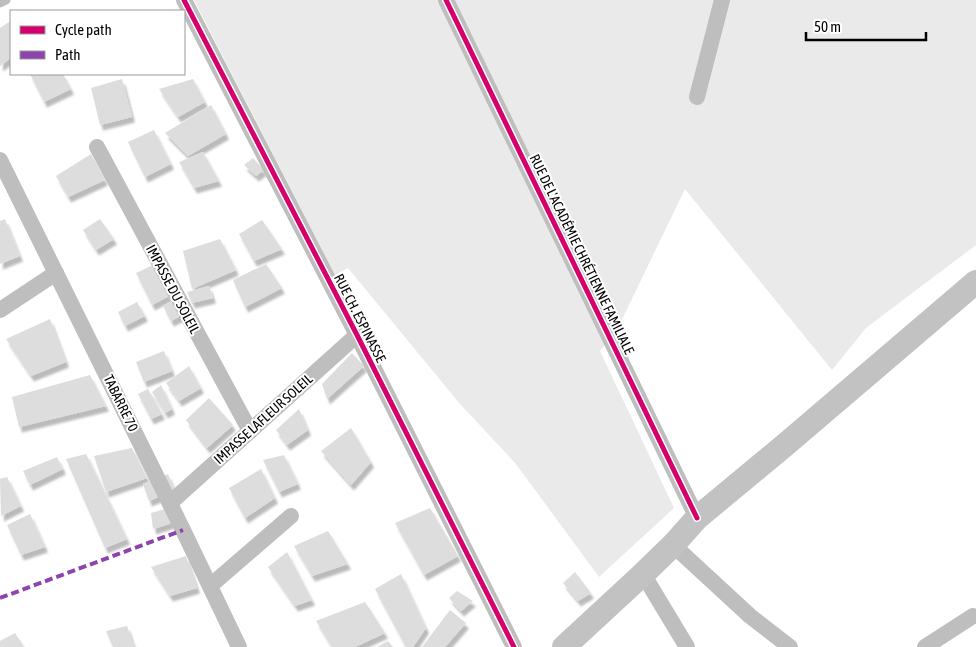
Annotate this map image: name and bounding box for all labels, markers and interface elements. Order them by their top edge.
legend [10,10,185,75]
scale bar [806,10,926,42]
text: 50 m [814,18,841,35]
text: Cycle path [55,21,112,38]
text: Path [55,46,81,63]
street label: RUE DE L'ACADÉMIE CHRÉTIENNE FAMILIALE [526,151,638,357]
street label: IMPASSE DU SOLEIL [143,242,203,337]
street label: RUE CH. ESPINASSE [331,271,389,365]
street label: IMPASSE LAFLEUR SOLEIL [211,370,316,467]
street label: TABARRE 70 [100,372,142,434]

